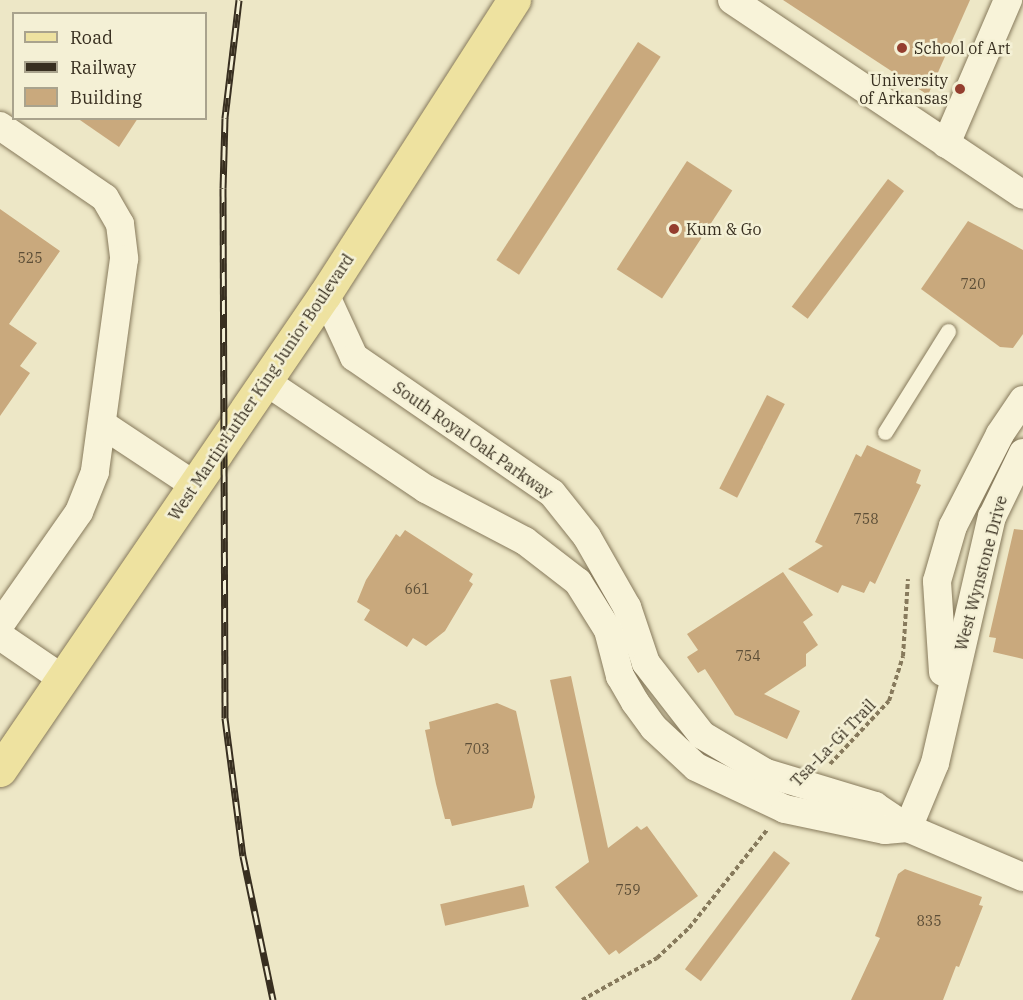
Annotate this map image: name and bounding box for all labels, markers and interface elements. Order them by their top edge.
legend [12,12,207,120]
text: Road [70,26,113,49]
place label: School of Art [914,38,1010,58]
marker: School of Art [895,41,909,55]
text: Railway [70,56,136,79]
place label: University of Arkansas [859,70,948,108]
marker: University of Arkansas [953,82,967,96]
text: Building [70,86,142,109]
place label: Kum & Go [686,219,761,239]
marker: Kum & Go [667,222,681,236]
house number: 525 [17,250,43,266]
street label: West Martin Luther King Junior Boulevard [164,250,358,524]
house number: 720 [960,276,986,292]
street label: South Royal Oak Parkway [390,378,556,502]
street label: West Wynstone Drive [951,493,1011,653]
house number: 758 [853,511,879,527]
house number: 661 [404,581,430,597]
house number: 754 [735,648,761,664]
street label: Tsa-La-Gi Trail [787,695,879,791]
house number: 703 [464,741,490,757]
house number: 759 [615,882,641,898]
house number: 835 [916,913,942,929]

